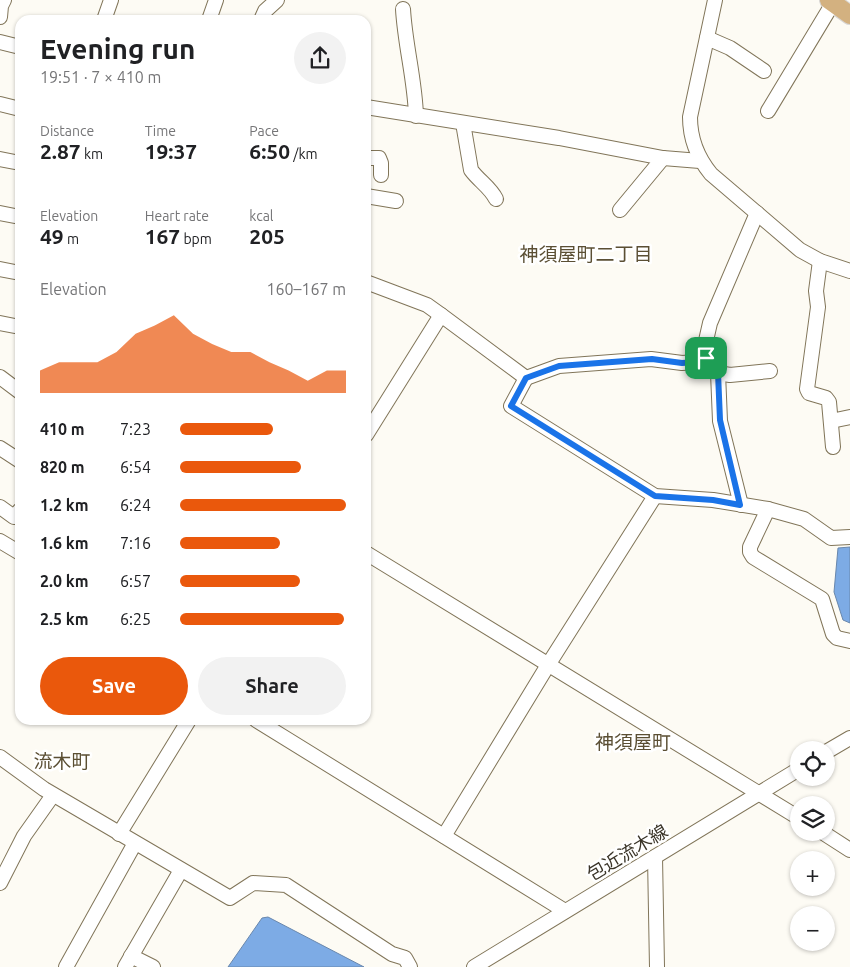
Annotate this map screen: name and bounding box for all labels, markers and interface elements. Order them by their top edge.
button: share [294,32,346,84]
text: Evening run [40,33,195,64]
text: 19:51 · 7 × 410 m [40,68,161,86]
text: Distance [40,123,94,139]
text: Time [145,123,176,139]
text: Pace [249,123,279,139]
text: 2.87 [40,139,81,163]
text: 19:37 [145,139,197,163]
text: 6:50 [249,139,290,163]
text: km [81,146,103,162]
text: /km [290,146,318,162]
text: Elevation [40,208,98,224]
text: Heart rate [145,208,209,224]
text: kcal [249,208,274,224]
text: 49 [40,224,64,248]
text: 167 [145,224,180,248]
text: 205 [249,224,285,248]
text: m [64,231,79,247]
text: bpm [180,231,212,247]
district label: 神須屋町二丁目 [519,243,653,265]
text: Elevation [40,280,107,298]
text: 160–167 m [266,280,346,298]
pin [685,337,727,379]
icon: arrive [692,344,720,372]
text: 410 m [40,420,85,438]
text: 7:23 [120,420,151,438]
text: 820 m [40,458,85,476]
text: 6:54 [120,458,151,476]
text: 1.2 km [40,496,89,514]
text: 6:24 [120,496,151,514]
text: 1.6 km [40,534,89,552]
text: 7:16 [120,534,151,552]
text: 2.0 km [40,572,89,590]
text: 6:57 [120,572,151,590]
text: 2.5 km [40,610,89,628]
text: 6:25 [120,610,151,628]
button: Save [40,657,188,715]
button: Share [198,657,346,715]
district label: 神須屋町 [595,731,671,753]
map controls [790,741,835,951]
button: locate [790,741,835,786]
district label: 流木町 [33,750,91,772]
button: layers [790,796,835,841]
street label: 包近流木線 [583,820,671,884]
button: + [790,851,835,896]
button: − [790,906,835,951]

